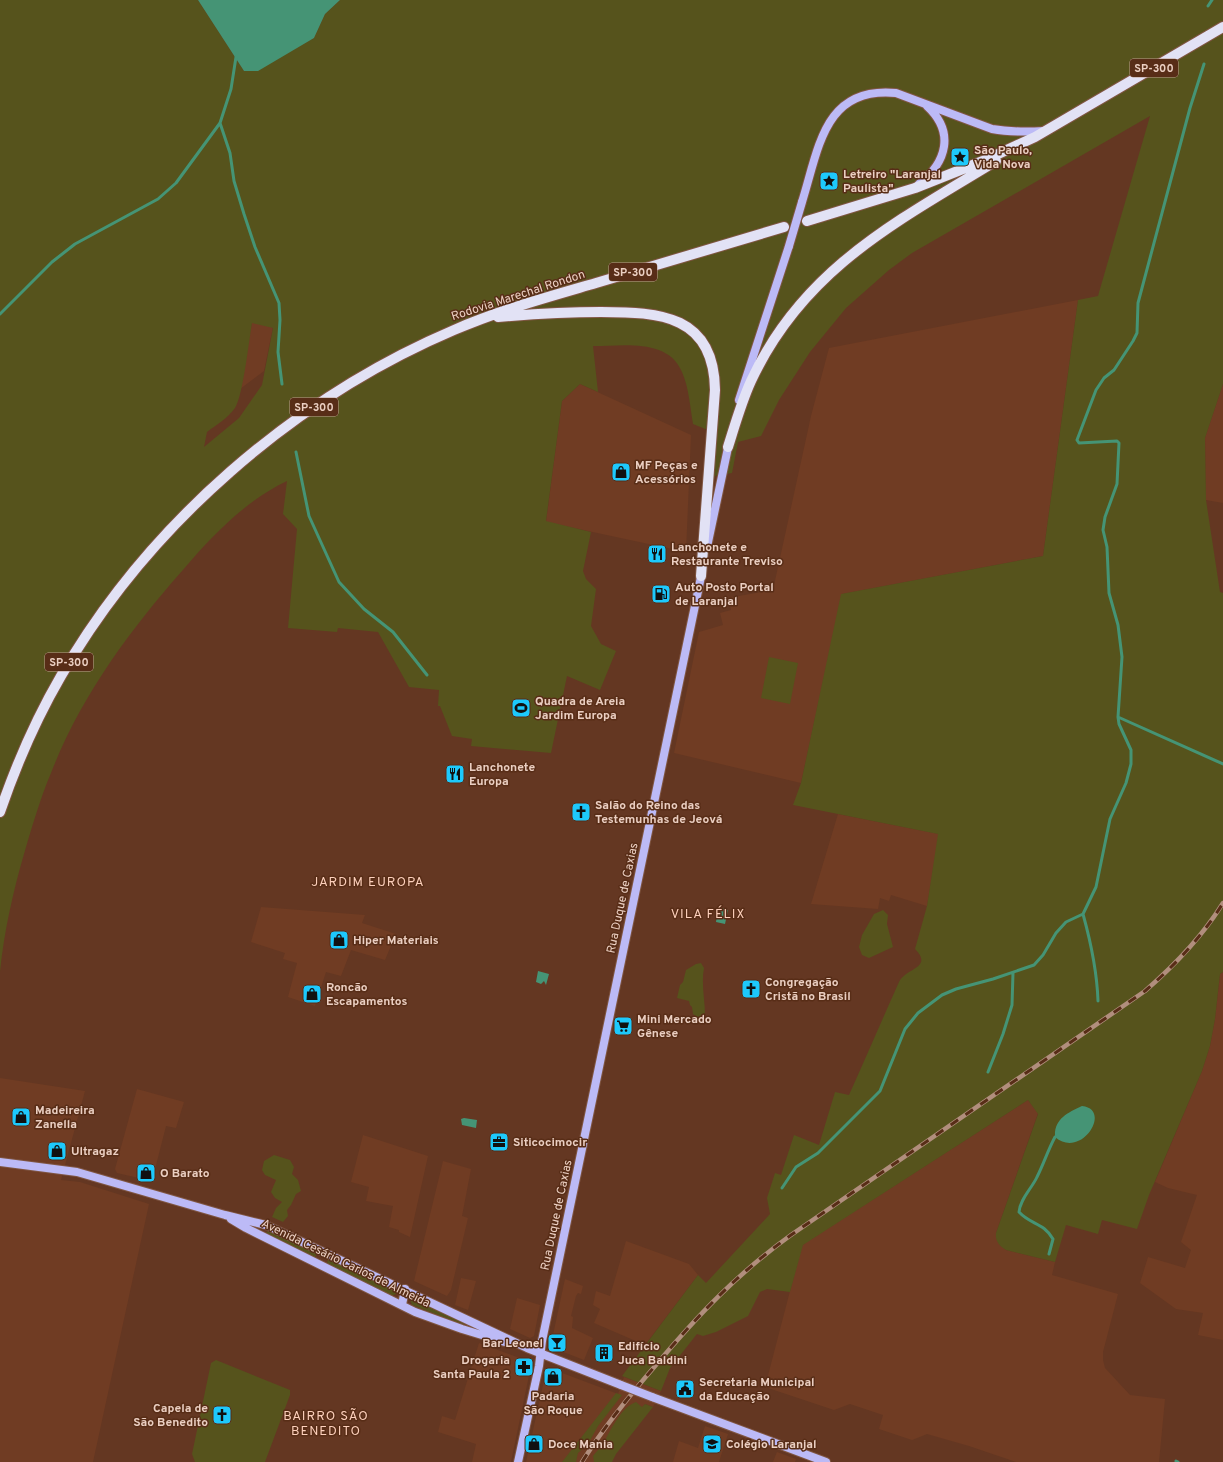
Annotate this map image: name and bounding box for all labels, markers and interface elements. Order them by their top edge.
road number: SP-300 [1130,59,1178,77]
place label: São Paulo, Vida Nova [974,143,1032,173]
place icon: São Paulo, Vida Nova [949,146,971,168]
place label: Letreiro "Laranjal Paulista" [843,167,941,197]
place icon: Letreiro "Laranjal Paulista" [818,170,840,192]
road number: SP-300 [609,263,657,281]
street label: Rodovia Marechal Rondon [449,267,587,325]
road number: SP-300 [290,398,338,416]
place label: MF Peças e Acessórios [635,458,698,488]
shop icon: MF Peças e Acessórios [610,461,632,483]
place label: Lanchonete e Restaurante Treviso [671,540,783,570]
restaurant icon: Lanchonete e Restaurante Treviso [646,543,668,565]
place label: Auto Posto Portal de Laranjal [675,580,774,610]
fuel station icon: Auto Posto Portal de Laranjal [650,583,672,605]
road number: SP-300 [45,653,93,671]
place label: Quadra de Areia Jardim Europa [535,694,625,724]
sports icon: Quadra de Areia Jardim Europa [510,697,532,719]
place label: Lanchonete Europa [469,760,535,790]
restaurant icon: Lanchonete Europa [444,763,466,785]
place label: Salão do Reino das Testemunhas de Jeová [595,798,723,828]
church icon: Salão do Reino das Testemunhas de Jeová [570,801,592,823]
street label: Rua Duque de Caxias [603,841,643,955]
district label: JARDIM EUROPA [311,875,425,891]
district label: VILA FÉLIX [671,905,745,923]
shop icon: Hiper Materiais [328,929,350,951]
place label: Hiper Materiais [353,933,439,949]
place label: Congregação Cristã no Brasil [765,975,851,1005]
church icon: Congregação Cristã no Brasil [740,978,762,1000]
place label: Roncão Escapamentos [326,980,408,1010]
shop icon: Roncão Escapamentos [301,983,323,1005]
place label: Mini Mercado Gênese [637,1012,712,1042]
supermarket icon: Mini Mercado Gênese [612,1015,634,1037]
place label: Madeireira Zanella [35,1103,95,1133]
shop icon: Madeireira Zanella [10,1106,32,1128]
office icon: Siticocimocir [488,1131,510,1153]
place label: Siticocimocir [513,1135,587,1151]
shop icon: Ultragaz [46,1140,68,1162]
place label: Ultragaz [71,1144,119,1160]
street label: Rua Duque de Caxias [537,1158,577,1272]
shop icon: O Barato [135,1162,157,1184]
place label: O Barato [160,1166,210,1182]
street label: Avenida Cesário Carlos de Almeida [259,1216,433,1312]
bar icon: Bar Leonel [546,1332,568,1354]
place label: Bar Leonel [482,1336,543,1352]
place label: Edifício Juca Baldini [618,1339,687,1369]
building icon: Edifício Juca Baldini [593,1342,615,1364]
place label: Drogaria Santa Paula 2 [433,1353,510,1383]
pharmacy icon: Drogaria Santa Paula 2 [513,1356,535,1378]
shop icon: Padaria São Roque [542,1366,564,1388]
place label: Secretaria Municipal da Educação [699,1375,815,1405]
public building icon: Secretaria Municipal da Educação [674,1378,696,1400]
place label: Padaria São Roque [523,1389,583,1419]
place label: Capela de São Benedito [133,1401,208,1431]
church icon: Capela de São Benedito [211,1404,233,1426]
district label: BAIRRO SÃO BENEDITO [283,1408,369,1440]
shop icon: Doce Mania [523,1433,545,1455]
school or university icon: Colégio Laranjal [701,1433,723,1455]
place label: Doce Mania [548,1437,613,1453]
place label: Colégio Laranjal [726,1437,817,1453]

